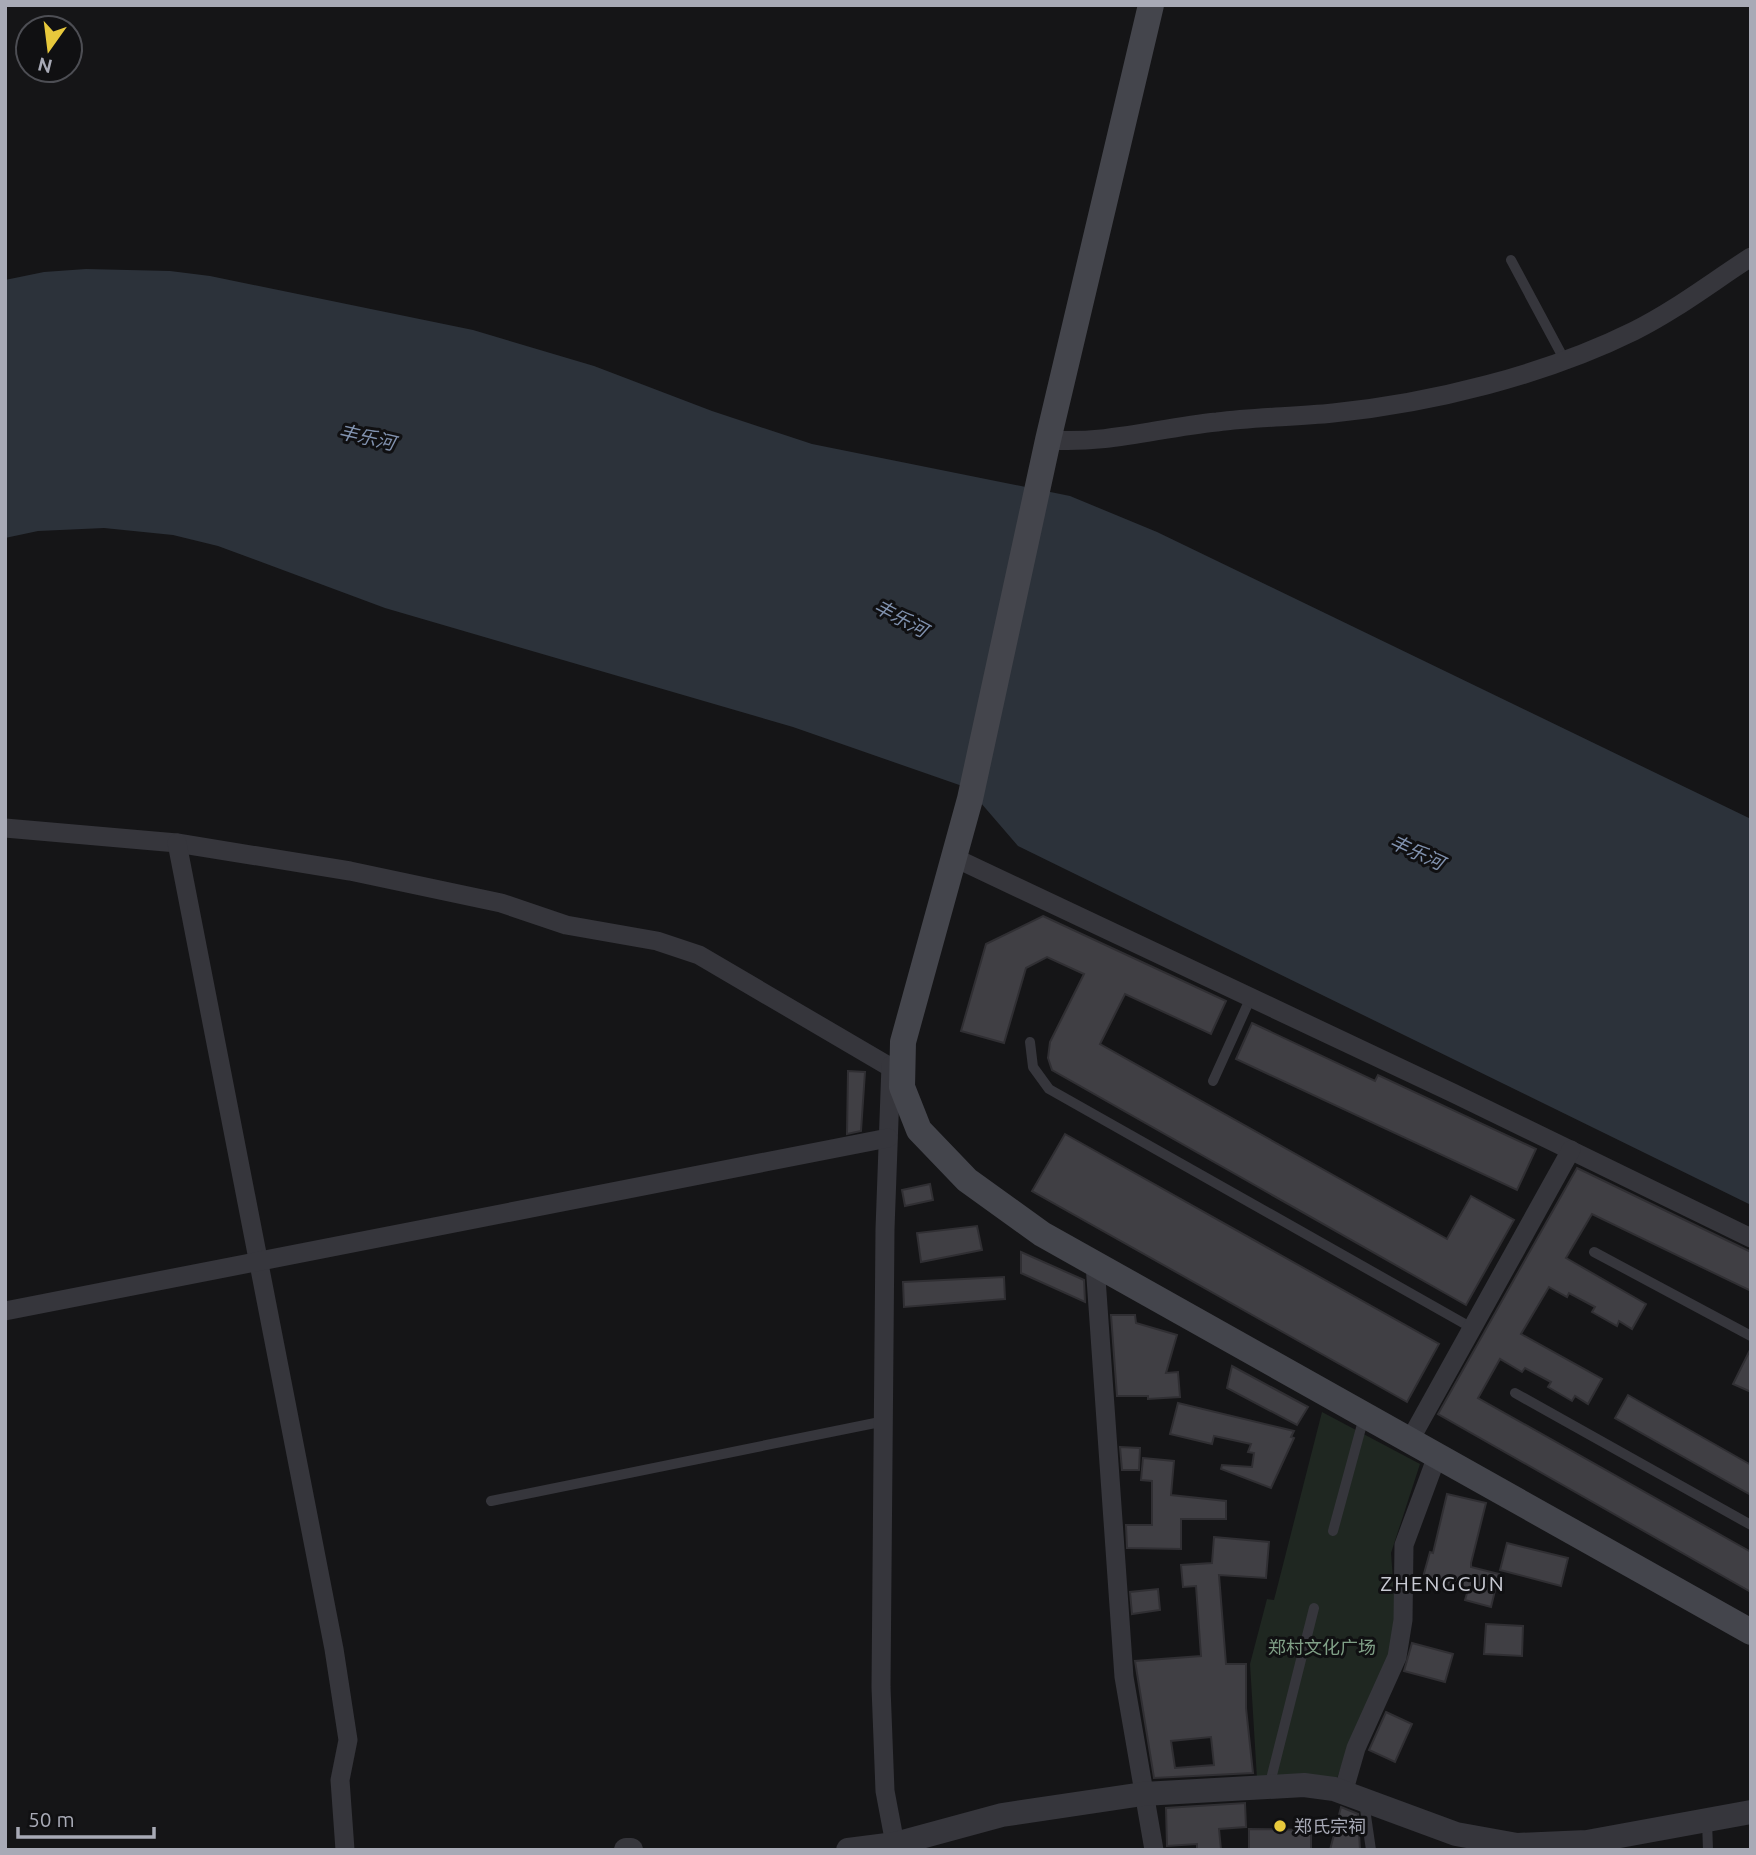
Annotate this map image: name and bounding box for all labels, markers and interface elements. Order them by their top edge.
north arrow [14,14,84,84]
text: N [35,53,54,78]
water label: 丰乐河 [337,420,401,455]
water label: 丰乐河 [871,595,935,643]
water label: 丰乐河 [1387,830,1451,876]
district label: ZHENGCUN [1380,1571,1506,1595]
park label: 郑村文化广场 [1268,1637,1376,1657]
scale bar [18,1796,154,1840]
text: 50 m [28,1807,75,1831]
place label: 郑氏宗祠 [1294,1816,1366,1836]
marker: 郑氏宗祠 [1272,1818,1288,1834]

